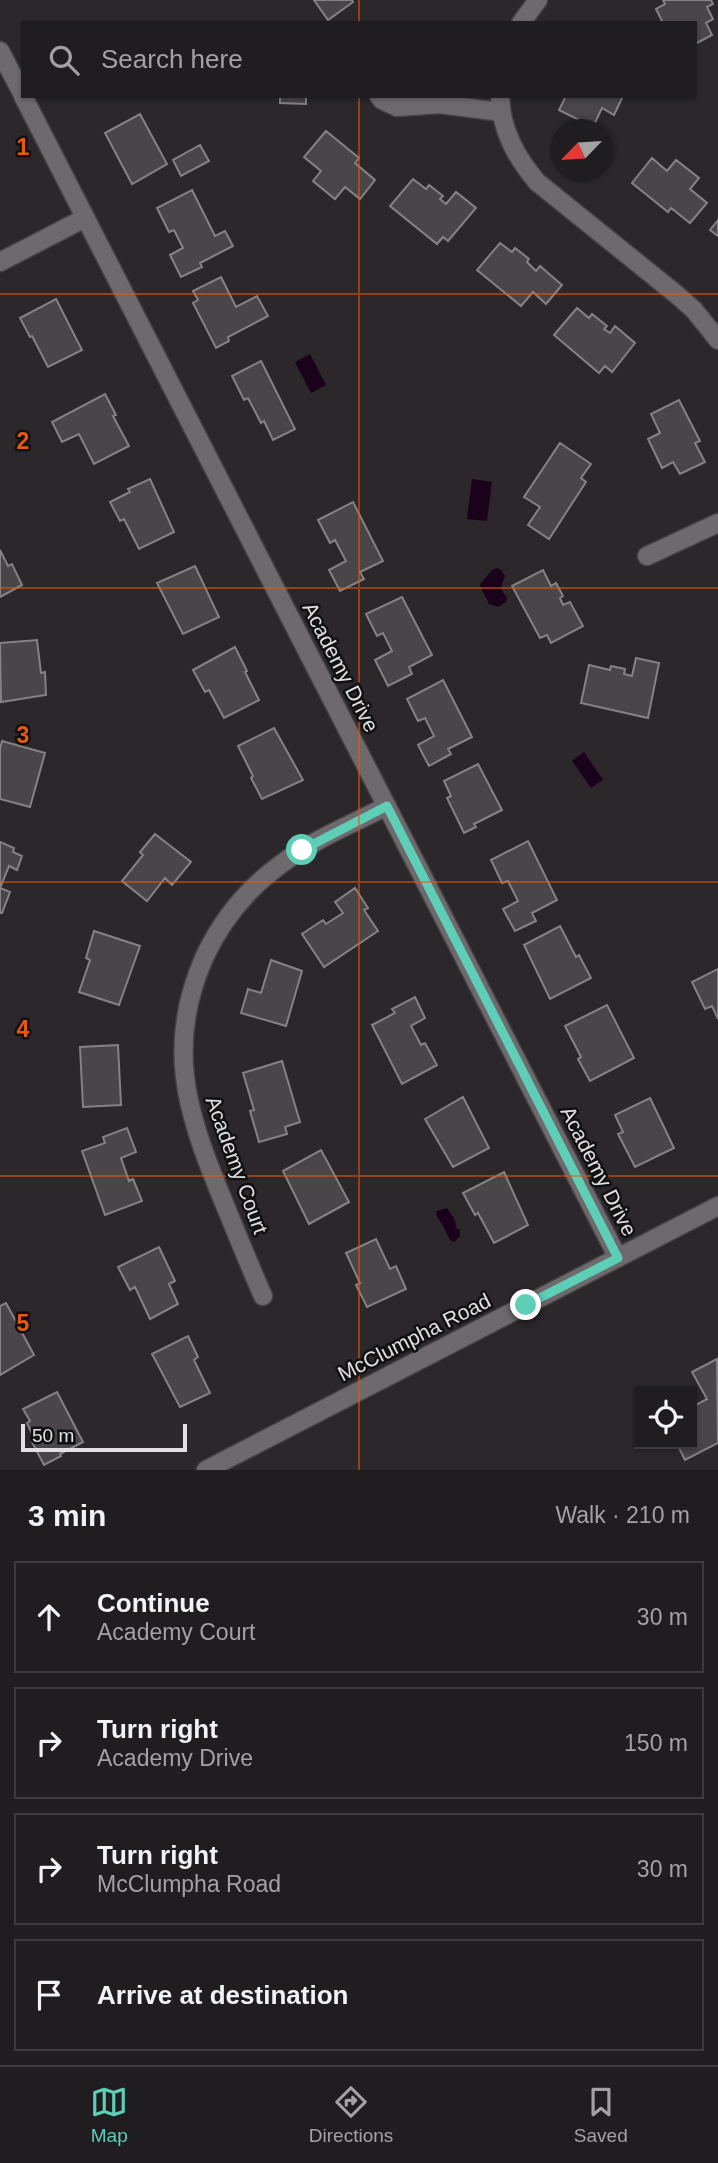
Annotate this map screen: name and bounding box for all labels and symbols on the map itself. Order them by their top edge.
north arrow [550,119,613,182]
text: 1 [17,134,30,160]
text: 2 [17,428,29,454]
street label: Academy Drive [298,598,384,736]
text: 3 [17,722,29,748]
route start [286,834,317,865]
text: 4 [17,1016,30,1042]
street label: Academy Court [201,1093,273,1237]
street label: Academy Drive [556,1102,642,1240]
street label: McClumpha Road [334,1289,494,1385]
route end [510,1289,541,1320]
text: 5 [17,1310,30,1336]
scale bar [21,1421,187,1453]

